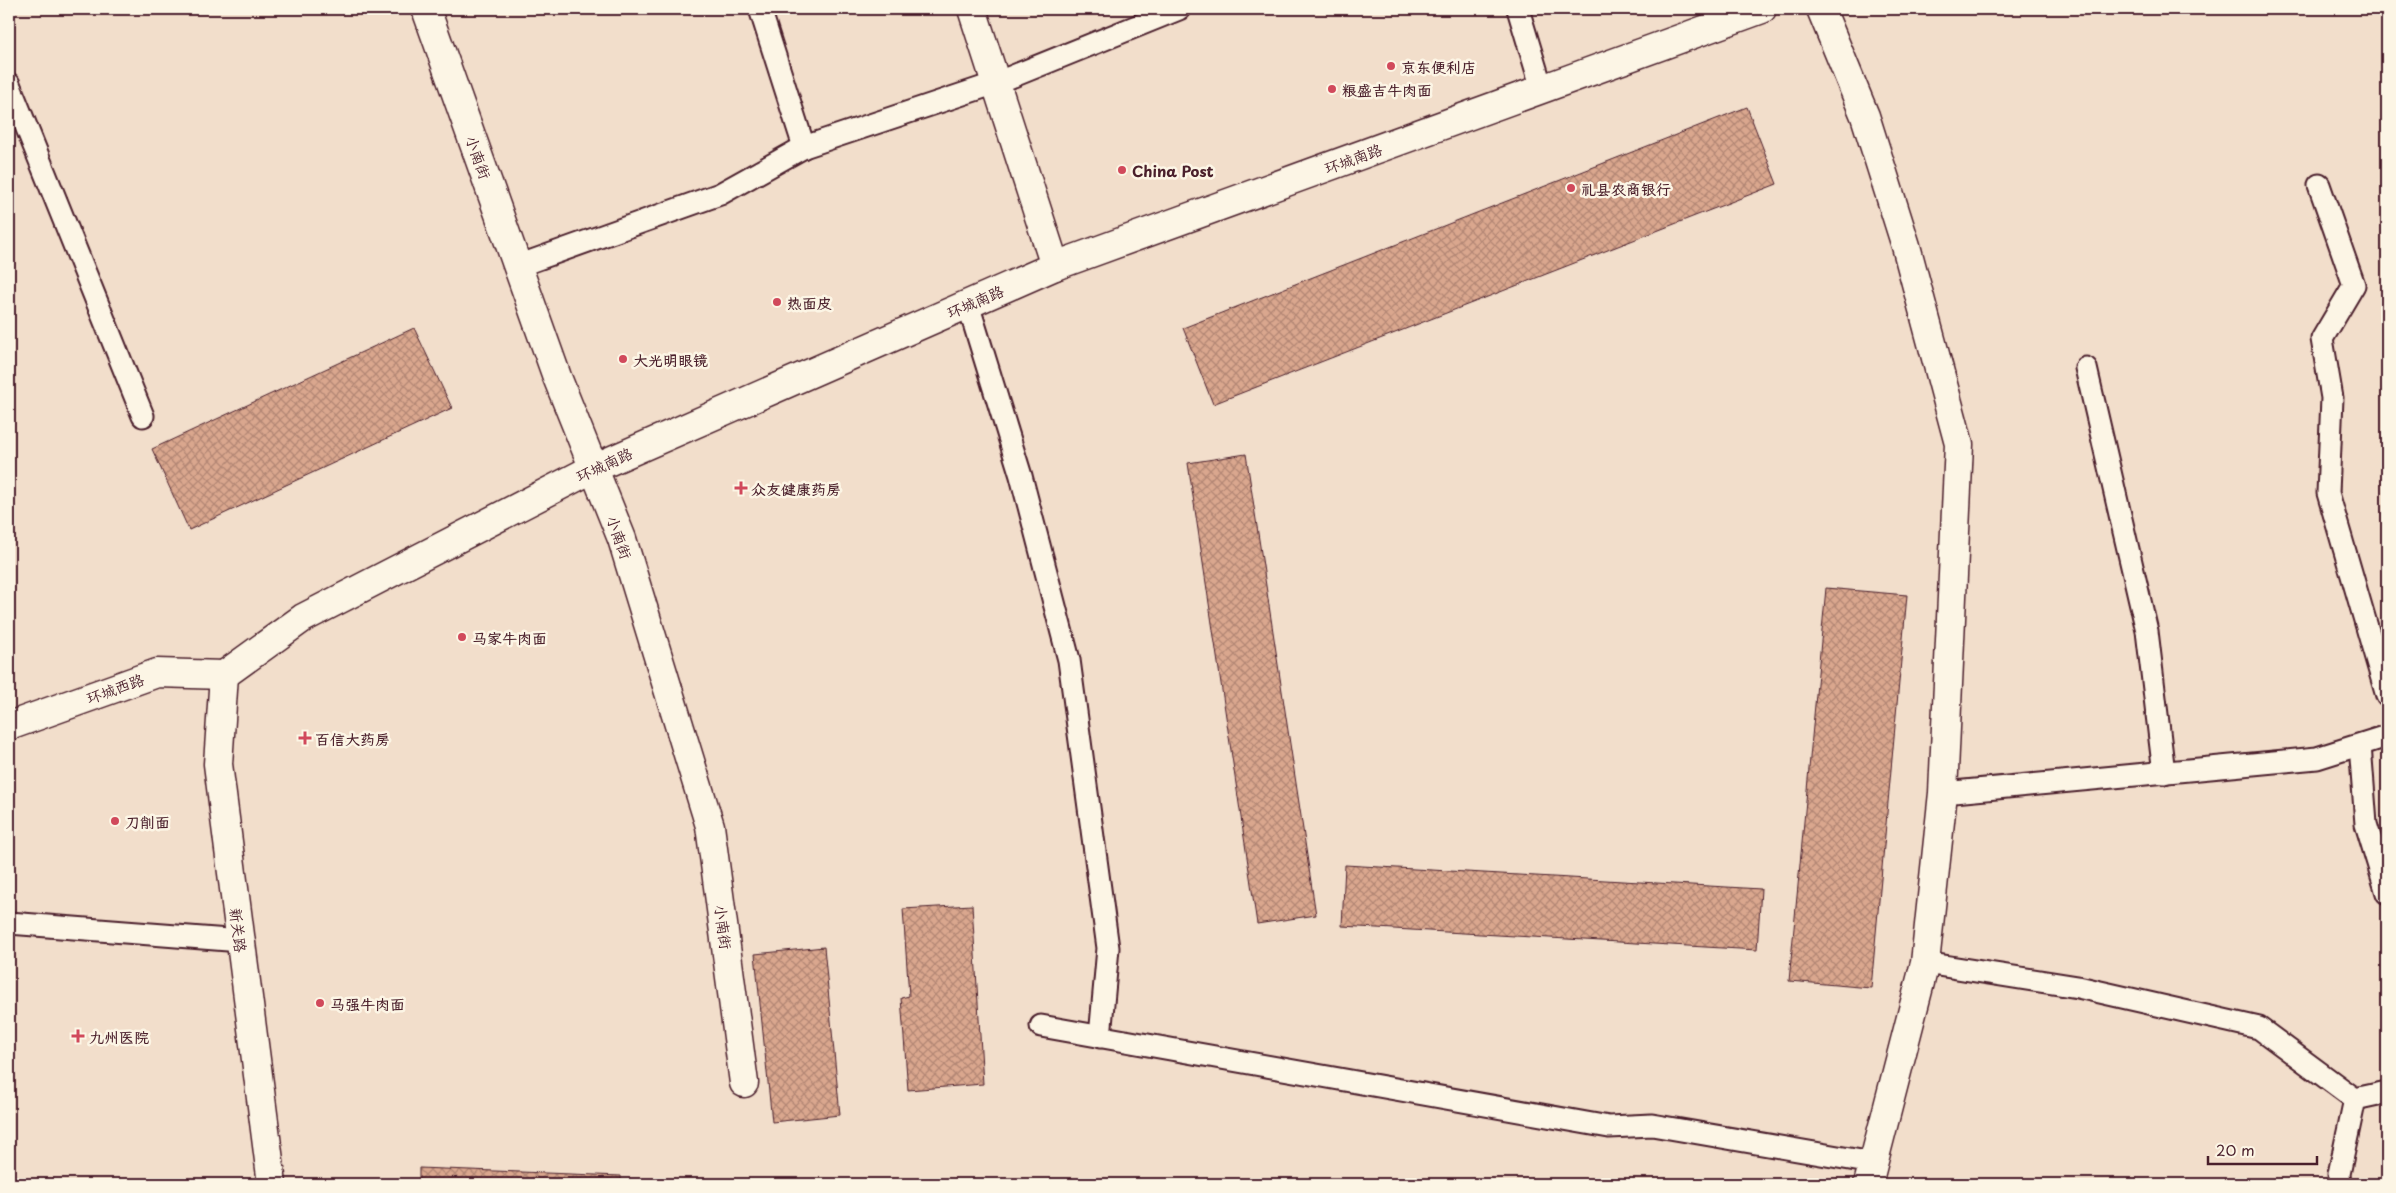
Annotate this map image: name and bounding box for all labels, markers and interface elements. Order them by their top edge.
place label: 京东便利店 [1401,55,1476,78]
marker: 京东便利店 [1385,60,1397,72]
place label: 粮盛吉牛肉面 [1342,78,1432,101]
marker: 粮盛吉牛肉面 [1326,83,1338,95]
street label: 小南街 [460,132,498,182]
street label: 环城南路 [1321,137,1385,179]
place label: China Post [1132,159,1214,182]
marker: China Post [1116,164,1128,176]
place label: 礼县农商银行 [1581,177,1671,200]
marker: 礼县农商银行 [1565,182,1577,194]
street label: 环城南路 [943,279,1007,323]
place label: 热面皮 [787,291,832,314]
marker: 热面皮 [771,296,783,308]
place label: 大光明眼镜 [633,348,708,371]
marker: 大光明眼镜 [617,353,629,365]
street label: 环城南路 [572,441,636,487]
place label: 众友健康药房 [751,477,841,500]
marker: 众友健康药房 [735,482,747,494]
street label: 小南街 [601,512,639,562]
place label: 马家牛肉面 [472,626,547,649]
marker: 马家牛肉面 [456,631,468,643]
street label: 环城西路 [83,667,147,709]
place label: 百信大药房 [315,727,390,750]
marker: 百信大药房 [299,732,311,744]
place label: 刀削面 [125,810,170,833]
marker: 刀削面 [109,815,121,827]
street label: 小南街 [709,903,739,951]
street label: 新关路 [225,906,253,954]
place label: 马强牛肉面 [330,992,405,1015]
marker: 马强牛肉面 [314,997,326,1009]
place label: 九州医院 [89,1025,149,1048]
marker: 九州医院 [71,1029,85,1043]
scale bar [2208,1133,2317,1165]
text: 20 m [2216,1138,2255,1161]

